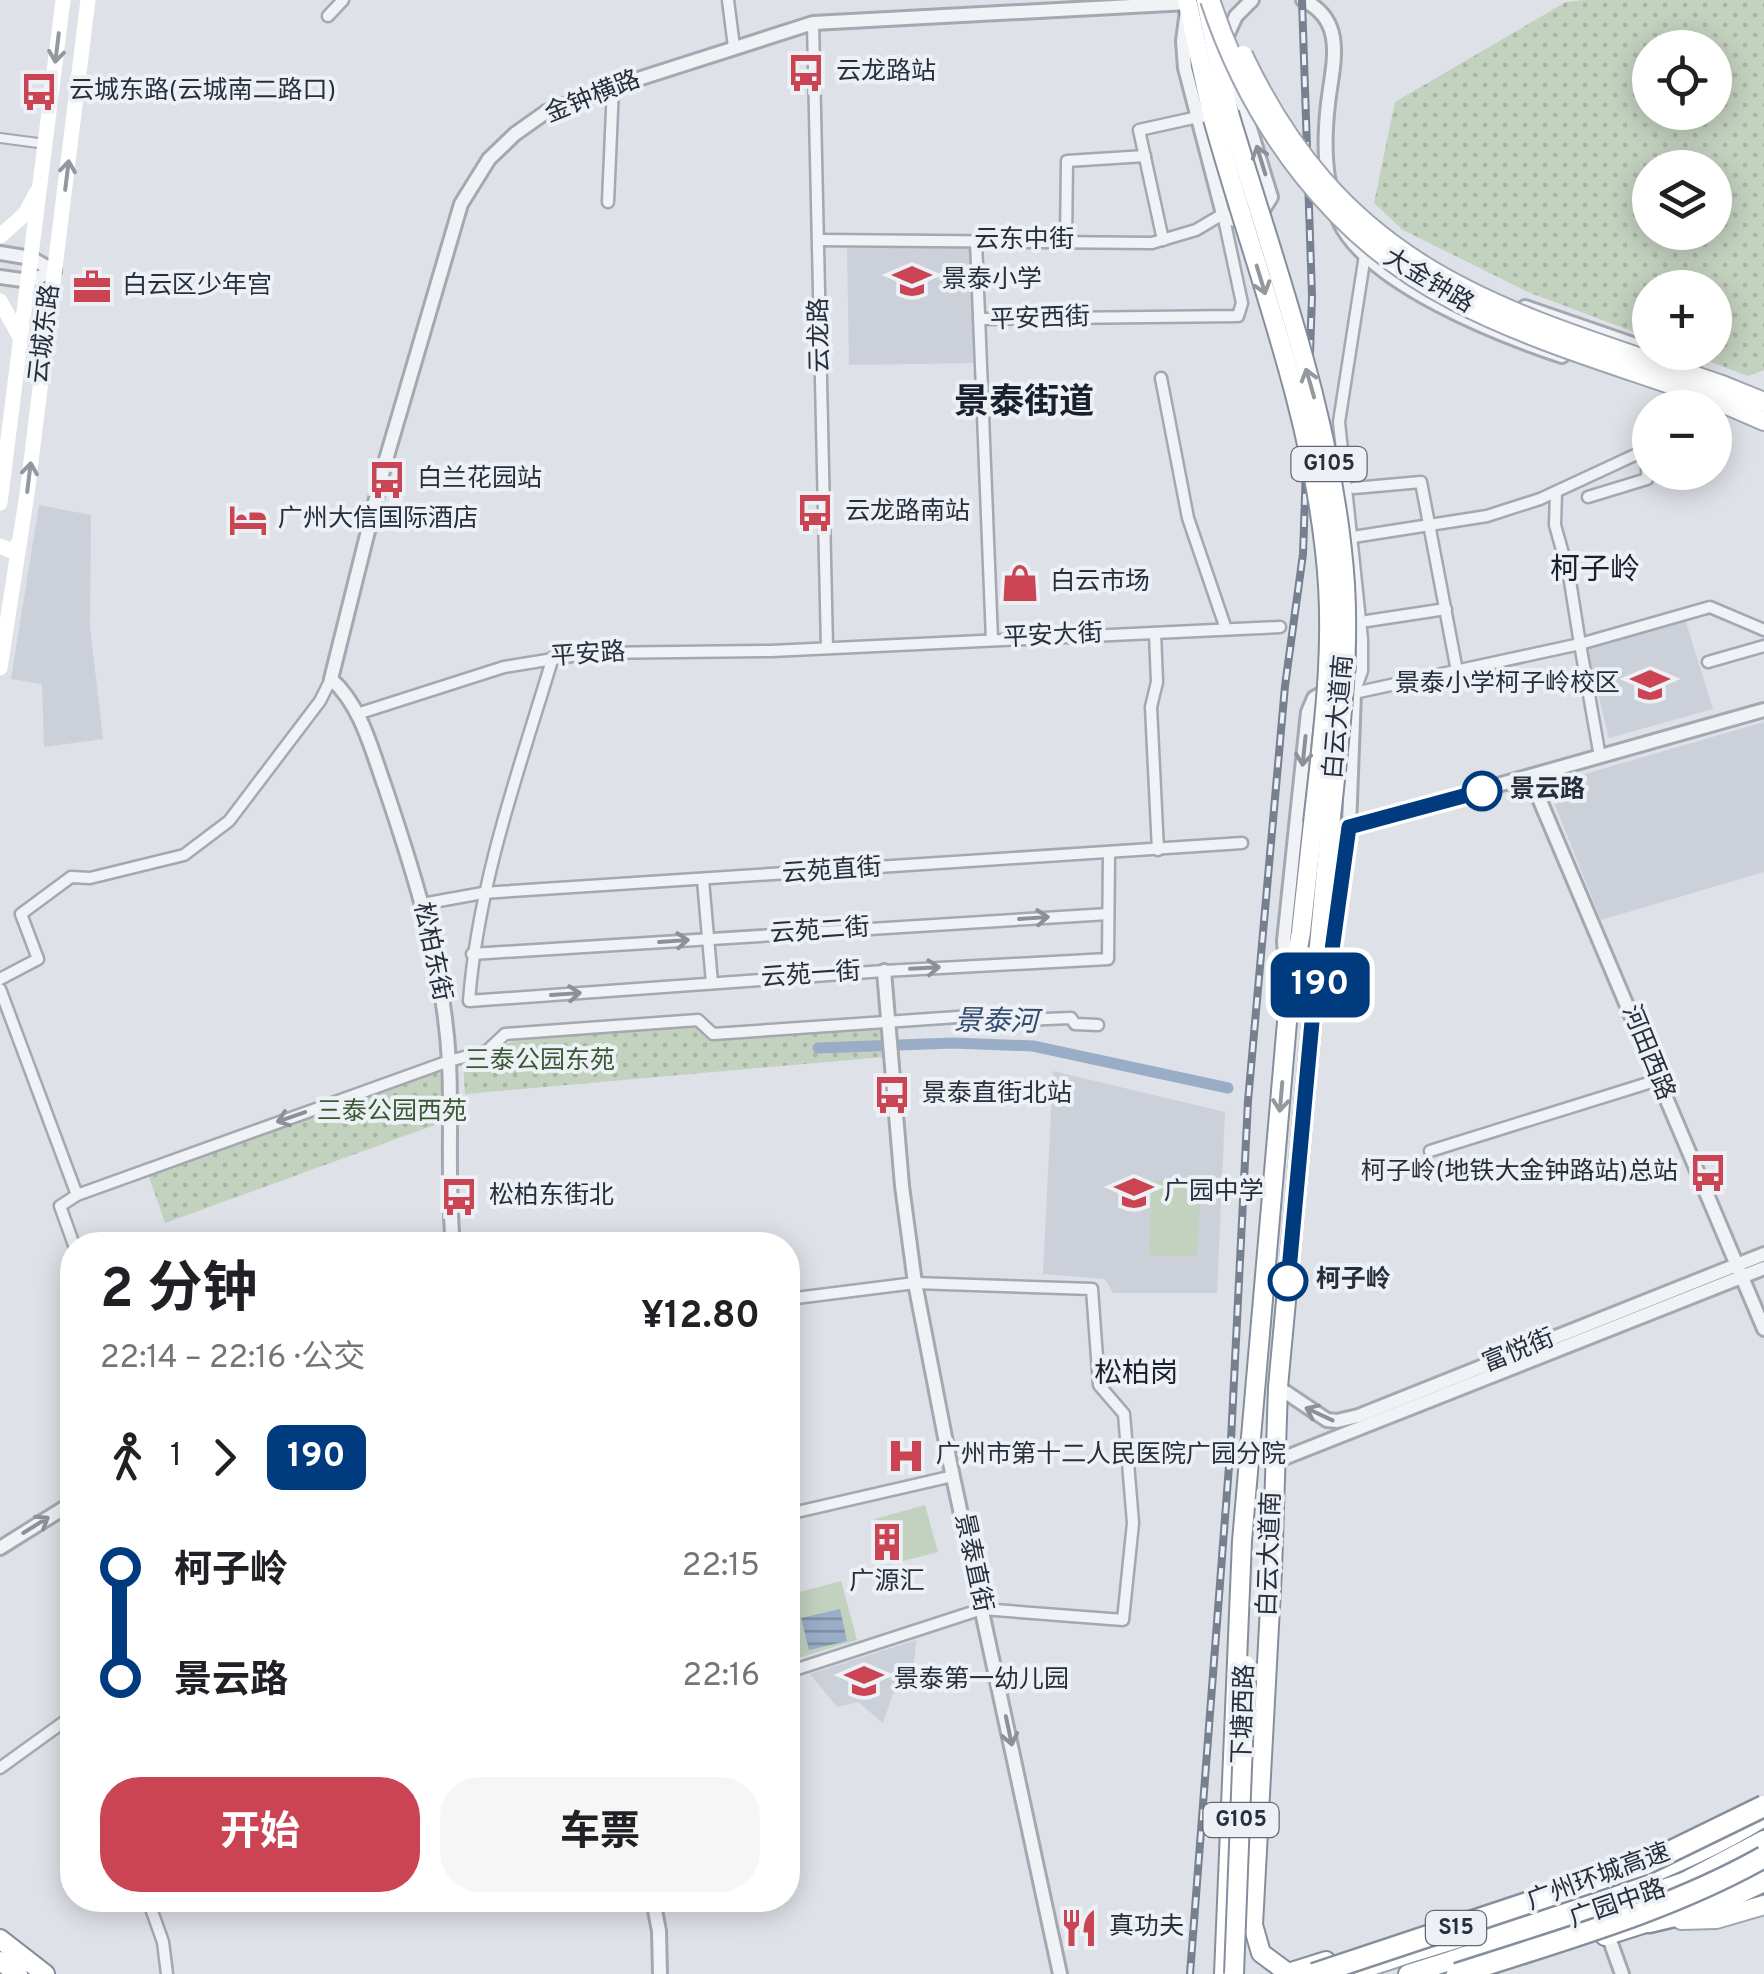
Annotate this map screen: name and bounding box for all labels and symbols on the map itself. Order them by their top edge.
one-way arrow [47,31,66,63]
bus stop icon: 云龙路站 [785,52,827,94]
place label: 云龙路站 [836,57,936,89]
street label: 金钟横路 [541,64,645,132]
bus stop icon: 云城东路(云城南二路口) [18,71,60,113]
place label: 云城东路(云城南二路口) [69,76,336,108]
one-way arrow [1250,144,1268,176]
one-way arrow [58,159,77,191]
street label: 云东中街 [974,225,1074,257]
street label: 大金钟路 [1377,243,1479,321]
school or university icon: 景泰小学 [891,260,933,302]
one-way arrow [1253,263,1271,295]
place label: 景泰小学 [942,265,1042,297]
office icon: 白云区少年宫 [71,266,113,308]
place label: 白云区少年宫 [122,271,272,303]
street label: 云城东路 [24,282,68,386]
street label: 云龙路 [804,297,838,373]
street label: 平安西街 [989,302,1091,338]
one-way arrow [1299,368,1318,400]
district label: 景泰街道 [954,382,1094,426]
road number: G105 [1292,447,1366,481]
bus stop icon: 白兰花园站 [366,459,408,501]
one-way arrow [20,462,39,494]
place label: 白兰花园站 [417,464,542,496]
bus stop icon: 云龙路南站 [794,492,836,534]
place label: 云龙路南站 [845,497,970,529]
hotel icon: 广州大信国际酒店 [227,499,269,541]
place label: 广州大信国际酒店 [278,504,478,536]
district label: 柯子岭 [1550,553,1640,590]
shop icon: 白云市场 [999,562,1041,604]
place label: 白云市场 [1050,567,1150,599]
street label: 平安大街 [1002,618,1104,656]
street label: 平安路 [549,637,627,675]
street label: 白云大道南 [1319,653,1361,781]
school or university icon: 景泰小学柯子岭校区 [1629,664,1671,706]
place label: 景泰小学柯子岭校区 [1395,669,1620,701]
one-way arrow [1294,734,1313,766]
marker: 景云路 [1463,772,1501,810]
place label: 景云路 [1510,775,1585,807]
street label: 云苑直街 [781,853,883,891]
street label: 松柏东街 [405,900,457,1004]
one-way arrow [1017,908,1049,927]
street label: 云苑二街 [769,913,871,951]
one-way arrow [658,931,690,950]
line badge: 190 [1262,952,1378,1018]
street label: 云苑一街 [760,957,862,995]
one-way arrow [909,959,941,978]
one-way arrow [550,984,582,1003]
street label: 河田西路 [1613,1001,1681,1105]
water label: 景泰河 [954,1004,1043,1042]
park label: 三泰公园东苑 [465,1046,615,1078]
bus stop icon: 景泰直街北站 [871,1074,913,1116]
place label: 景泰直街北站 [922,1079,1072,1111]
one-way arrow [1271,1080,1290,1112]
park label: 三泰公园西苑 [317,1097,467,1129]
one-way arrow [276,1109,307,1127]
bus stop icon: 柯子岭(地铁大金钟路站)总站 [1687,1152,1729,1194]
place label: 柯子岭(地铁大金钟路站)总站 [1361,1157,1678,1189]
school or university icon: 广园中学 [1113,1172,1155,1214]
bus stop icon: 松柏东街北 [438,1176,480,1218]
place label: 广园中学 [1164,1177,1264,1209]
place label: 松柏东街北 [489,1181,614,1213]
marker: 柯子岭 [1269,1262,1307,1300]
place label: 柯子岭 [1316,1265,1391,1297]
street label: 富悦街 [1478,1323,1560,1381]
district label: 松柏岗 [1094,1357,1178,1393]
one-way arrow [1305,1403,1335,1422]
hospital icon: 广州市第十二人民医院广园分院 [885,1435,927,1477]
place label: 广州市第十二人民医院广园分院 [936,1440,1286,1472]
street label: 白云大道南 [1253,1491,1289,1617]
street label: 景泰直街 [946,1511,998,1615]
one-way arrow [21,1515,50,1535]
building icon: 广源汇 [866,1521,908,1563]
place label: 广源汇 [849,1567,925,1599]
school or university icon: 景泰第一幼儿园 [843,1660,885,1702]
street label: 下塘西路 [1227,1663,1263,1765]
place label: 景泰第一幼儿园 [894,1665,1069,1697]
one-way arrow [1001,1714,1020,1746]
road number: G105 [1204,1803,1278,1837]
street label: 广州环城高速 [1523,1837,1675,1919]
street label: 广园中路 [1566,1874,1670,1936]
restaurant icon: 真功夫 [1058,1907,1100,1949]
road number: S15 [1426,1911,1486,1945]
place label: 真功夫 [1109,1912,1184,1944]

